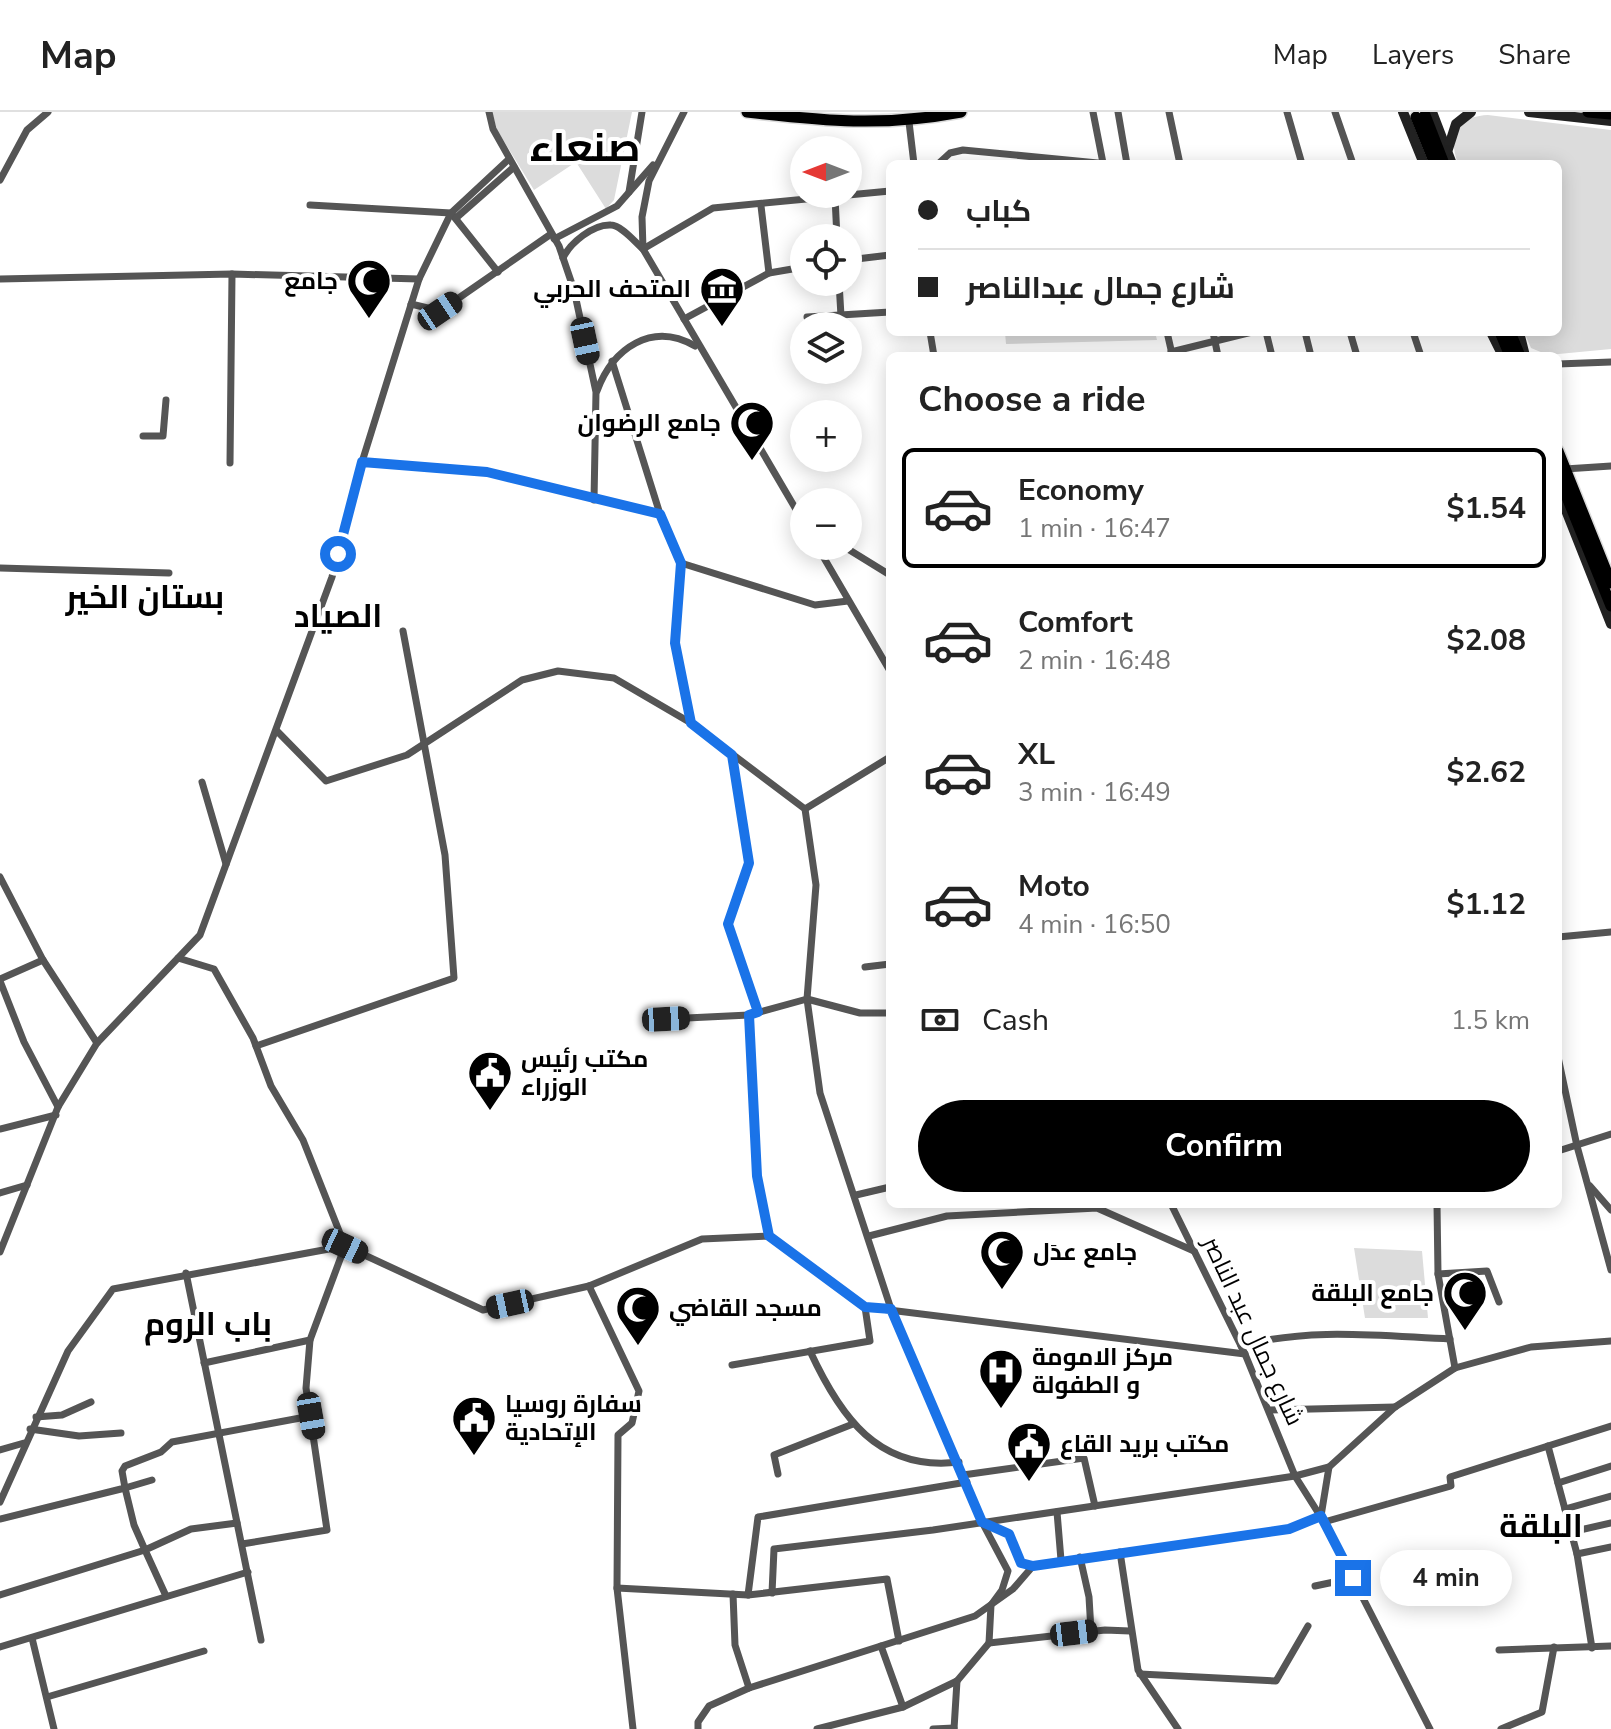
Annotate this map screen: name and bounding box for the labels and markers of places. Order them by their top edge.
mosque icon: جامع [345,257,393,320]
place label: جامع [284,265,338,297]
museum icon: المتحف الحربي [698,265,746,328]
place label: المتحف الحربي [533,273,691,308]
mosque icon: جامع الرضوان [728,399,776,462]
place label: جامع الرضوان [578,407,721,439]
place label: مكتب رئيس الوزراء [521,1043,648,1103]
public building icon: مكتب رئيس الوزراء [466,1049,514,1112]
mosque icon: جامع عدَل [978,1228,1026,1291]
place label: جامع عدَل [1033,1236,1137,1268]
mosque icon: جامع البلقة [1441,1269,1489,1332]
place label: جامع البلقة [1311,1277,1434,1309]
mosque icon: مسجد القاضي [614,1284,662,1347]
place label: مسجد القاضي [669,1292,822,1326]
place label: مركز الامومة و الطفولة [1032,1341,1173,1401]
hospital icon: مركز الامومة و الطفولة [977,1347,1025,1410]
place label: سفارة روسيا الإتحادية [505,1388,642,1448]
public building icon: سفارة روسيا الإتحادية [450,1394,498,1457]
public building icon: مكتب بريد القاع [1005,1420,1053,1483]
place label: مكتب بريد القاع [1060,1428,1229,1460]

